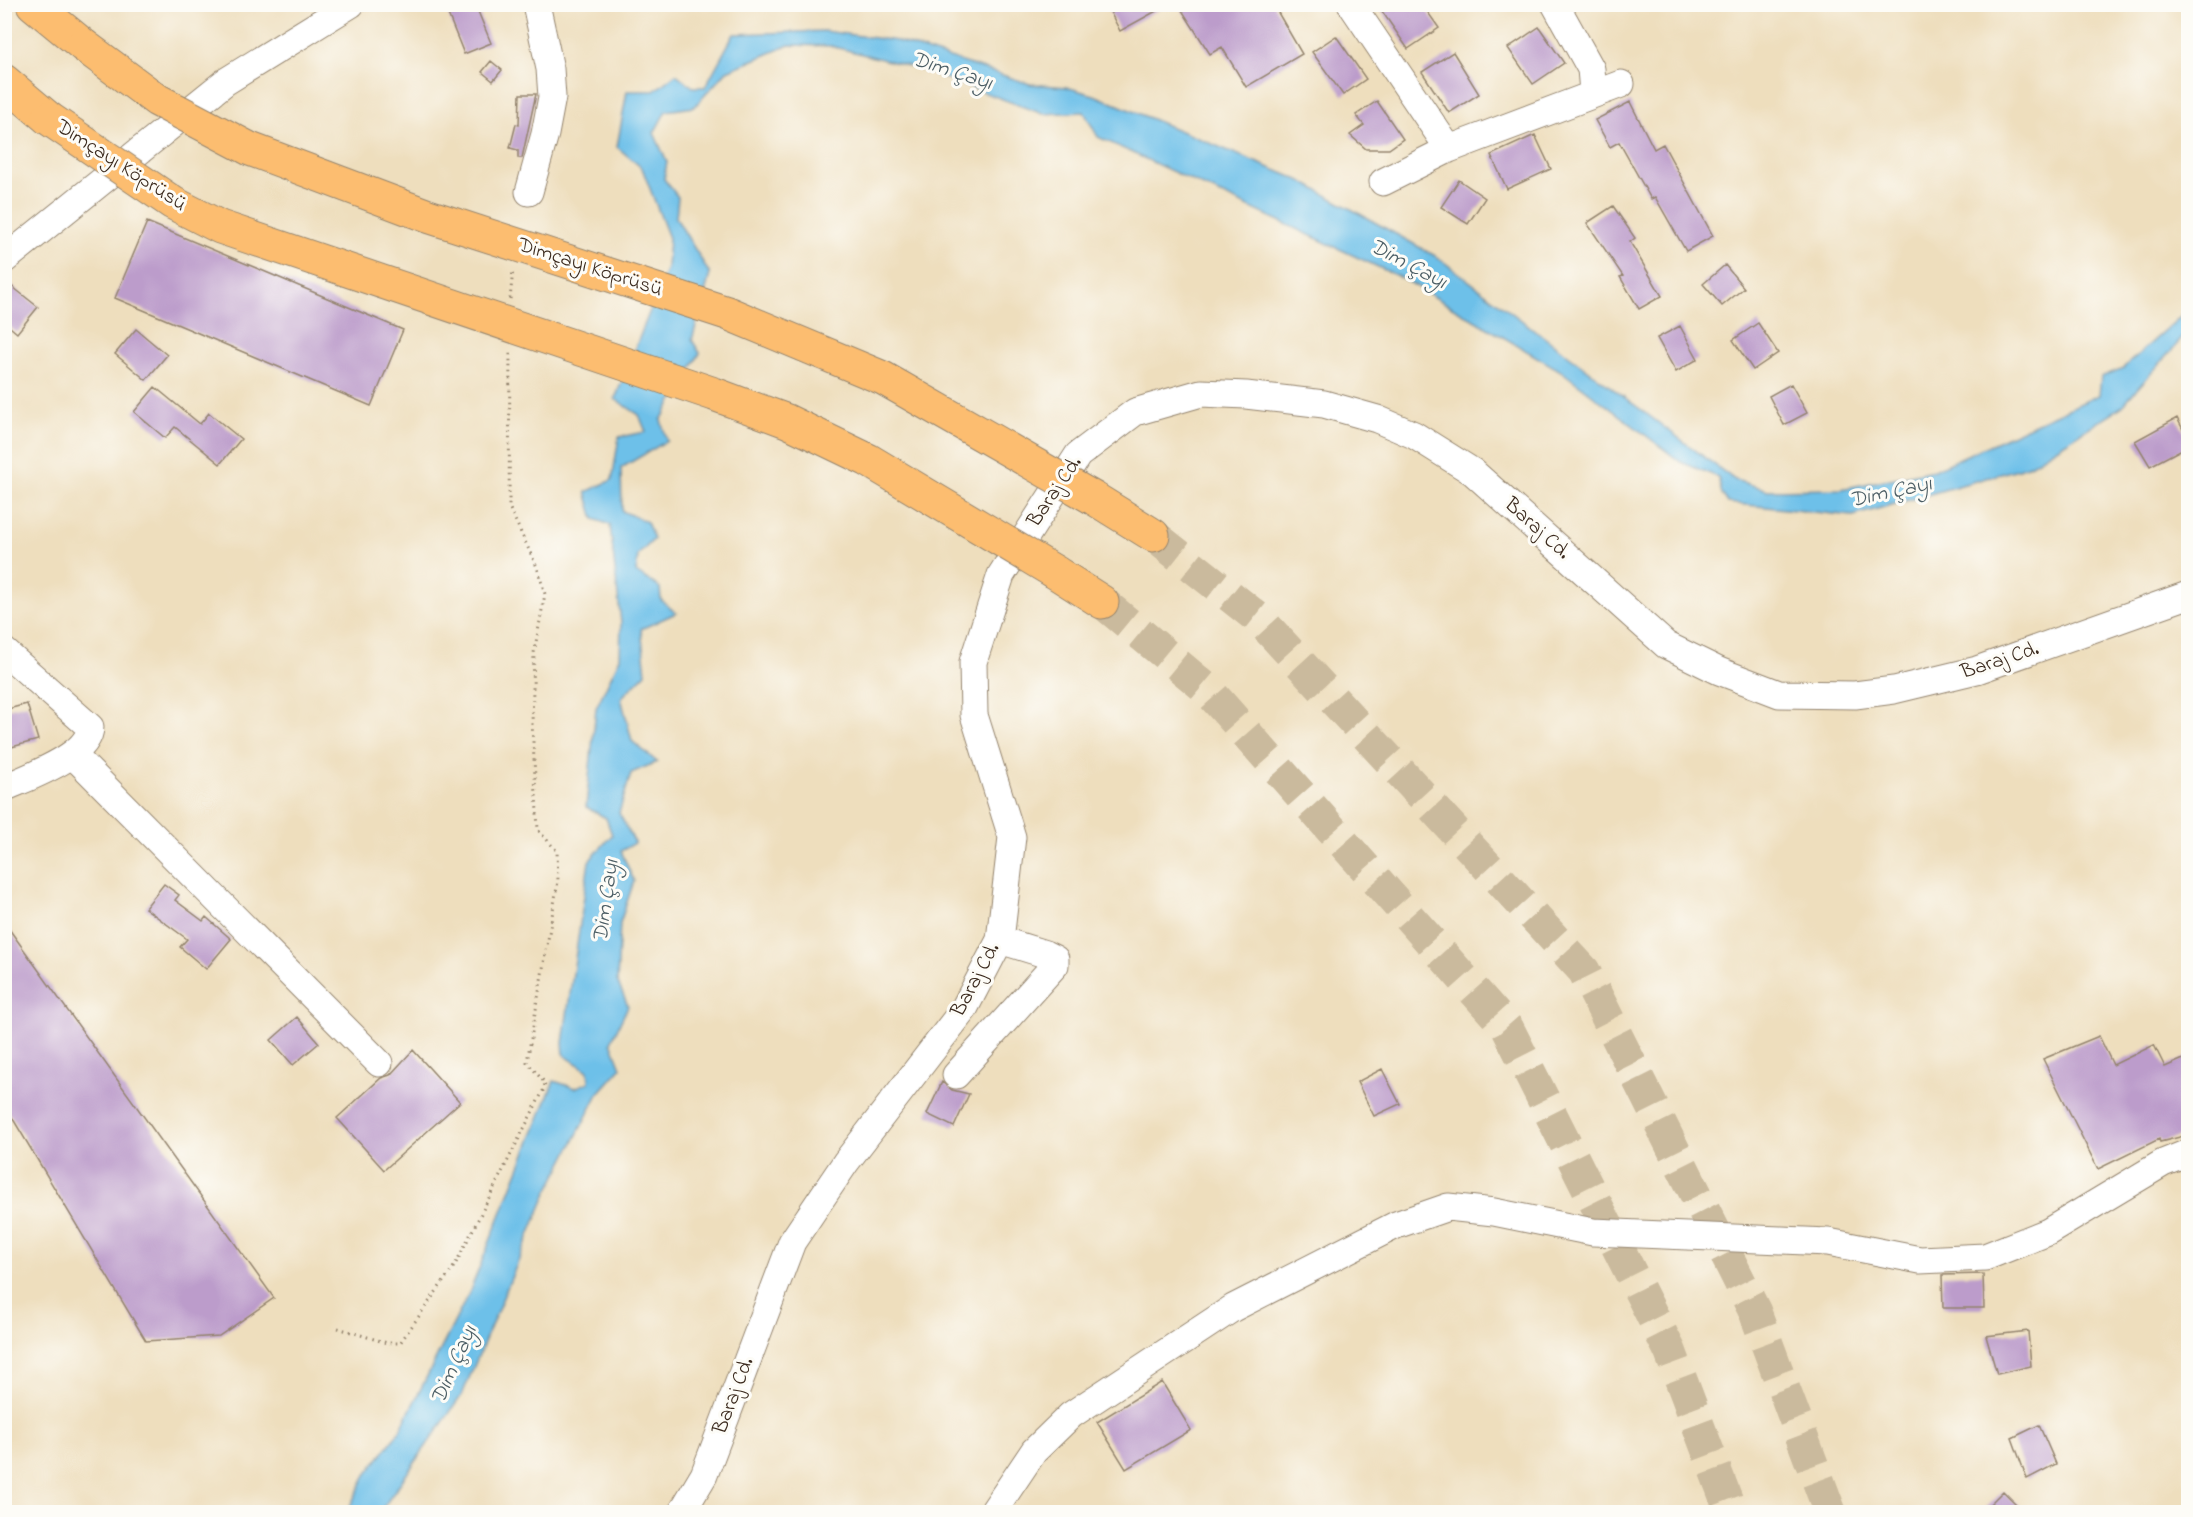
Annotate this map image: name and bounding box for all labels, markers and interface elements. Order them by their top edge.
water label: Dim Çayı [908,44,997,100]
street label: Dimçayı Köprüsü [48,112,192,221]
street label: Dimçayı Köprüsü [512,230,666,307]
water label: Dim Çayı [1364,231,1453,299]
street label: Baraj Cd. [1020,450,1090,535]
water label: Dim Çayı [1847,469,1936,517]
street label: Baraj Cd. [1496,490,1577,567]
street label: Baraj Cd. [1956,634,2043,688]
water label: Dim Çayı [585,857,629,944]
street label: Baraj Cd. [943,937,1008,1023]
water label: Dim Çayı [424,1320,487,1409]
street label: Baraj Cd. [705,1353,762,1440]

